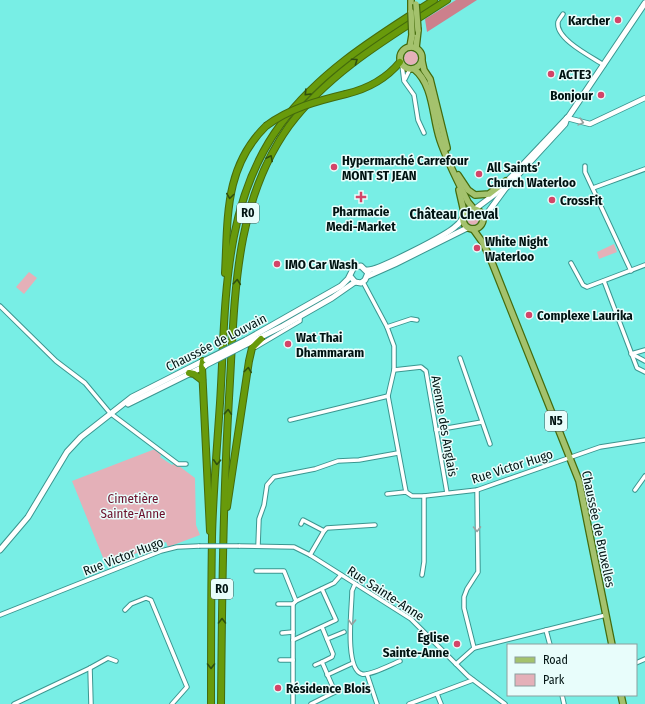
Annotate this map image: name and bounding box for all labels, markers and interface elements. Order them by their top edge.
place label: Karcher [568,13,610,28]
marker: Karcher [613,15,623,25]
one-way arrow [351,58,358,66]
place label: ACTE3 [558,67,591,82]
marker: ACTE3 [546,69,556,79]
one-way arrow [304,88,312,96]
place label: Bonjour [550,88,593,103]
marker: Bonjour [596,90,606,100]
one-way arrow [577,117,584,126]
place label: Hypermarché Carrefour MONT ST JEAN [342,153,469,183]
one-way arrow [265,154,273,162]
place label: All Saints’ Church Waterloo [486,160,576,190]
marker: Hypermarché Carrefour MONT ST JEAN [329,162,339,172]
marker: All Saints’ Church Waterloo [474,169,484,179]
marker: Pharmacie Medi-Market [356,192,366,202]
one-way arrow [226,193,235,199]
place label: CrossFit [560,193,603,208]
marker: CrossFit [547,195,557,205]
road number: R0 [237,203,259,223]
place label: Pharmacie Medi-Market [326,204,396,234]
district label: Château Cheval [410,206,499,223]
place label: White Night Waterloo [485,234,548,264]
marker: White Night Waterloo [472,243,482,253]
place label: IMO Car Wash [285,257,358,272]
marker: IMO Car Wash [272,259,282,269]
one-way arrow [232,279,241,285]
place label: Complexe Laurika [537,308,633,323]
marker: Complexe Laurika [524,310,534,320]
street label: Chaussée de Louvain [163,311,269,374]
place label: Wat Thai Dhammaram [296,330,364,360]
marker: Wat Thai Dhammaram [283,339,293,349]
one-way arrow [243,367,252,373]
street label: Avenue des Anglais [428,374,461,478]
one-way arrow [224,409,233,415]
road number: N5 [545,411,567,431]
street label: Rue Victor Hugo [470,446,555,487]
one-way arrow [212,459,221,465]
street label: Chaussée de Bruxelles [579,469,618,589]
park label: Cimetière Sainte-Anne [100,491,166,521]
one-way arrow [473,526,481,532]
street label: Rue Victor Hugo [81,534,166,579]
street label: Rue Sainte-Anne [345,563,427,624]
road number: R0 [211,579,233,599]
one-way arrow [218,618,226,624]
one-way arrow [347,619,356,625]
place label: Église Sainte-Anne [383,629,449,660]
marker: Église Sainte-Anne [452,639,462,649]
legend [507,644,637,696]
text: Road [543,653,568,667]
one-way arrow [207,663,215,669]
text: Park [543,673,565,687]
place label: Résidence Blois [286,681,371,696]
marker: Résidence Blois [273,683,283,693]

